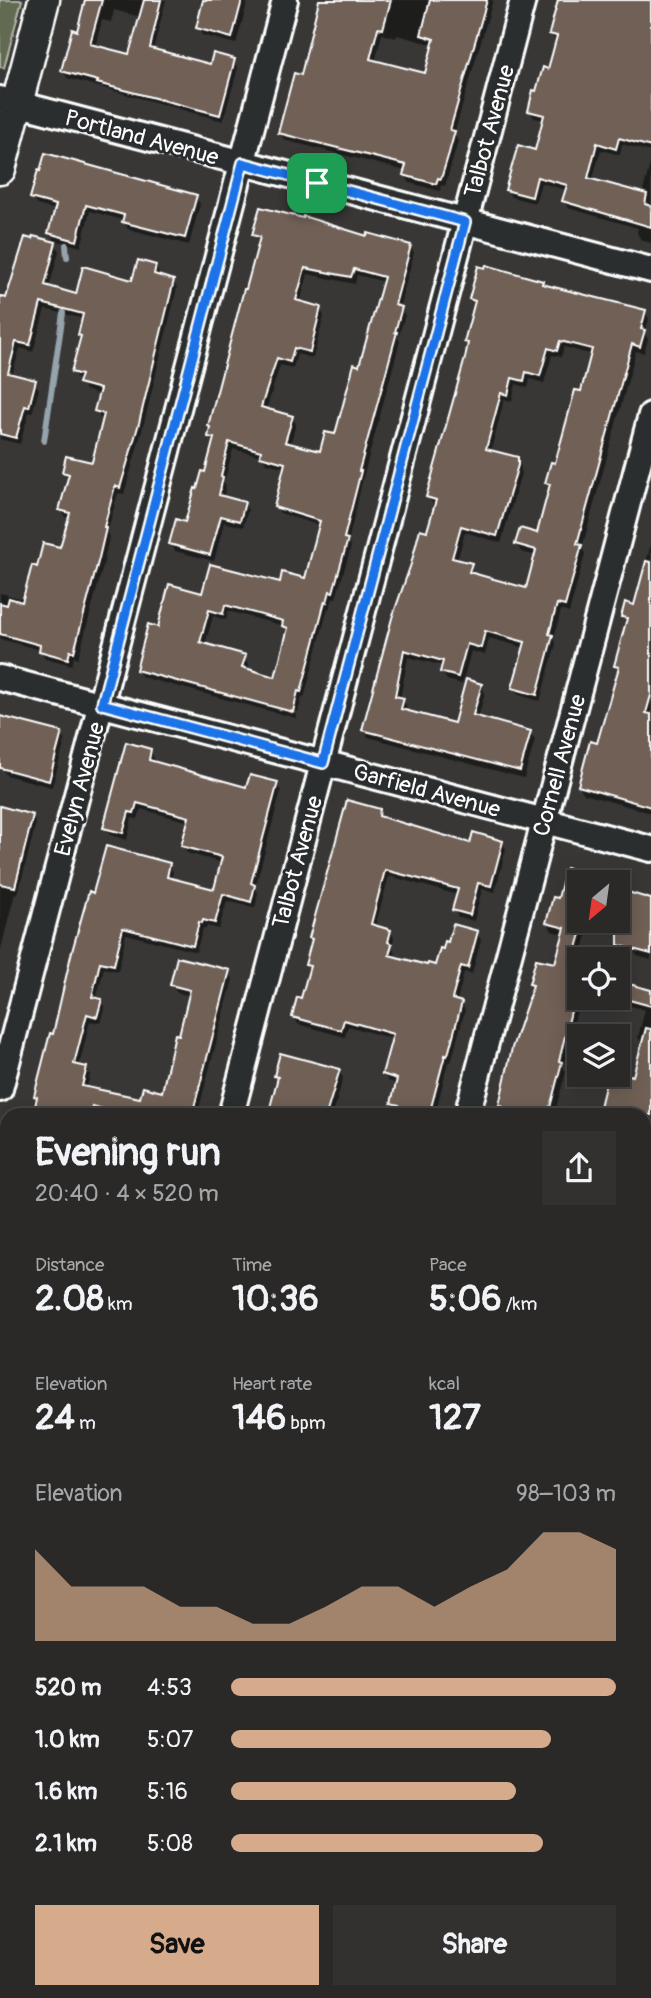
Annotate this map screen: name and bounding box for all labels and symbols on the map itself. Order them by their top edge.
street label: Talbot Avenue [458,61,521,201]
street label: Portland Avenue [62,103,223,172]
pin [287,153,347,213]
street label: Cornell Avenue [527,690,593,839]
street label: Evelyn Avenue [48,718,111,859]
street label: Garfield Avenue [350,757,504,824]
street label: Talbot Avenue [266,792,329,932]
north arrow [567,870,630,933]

